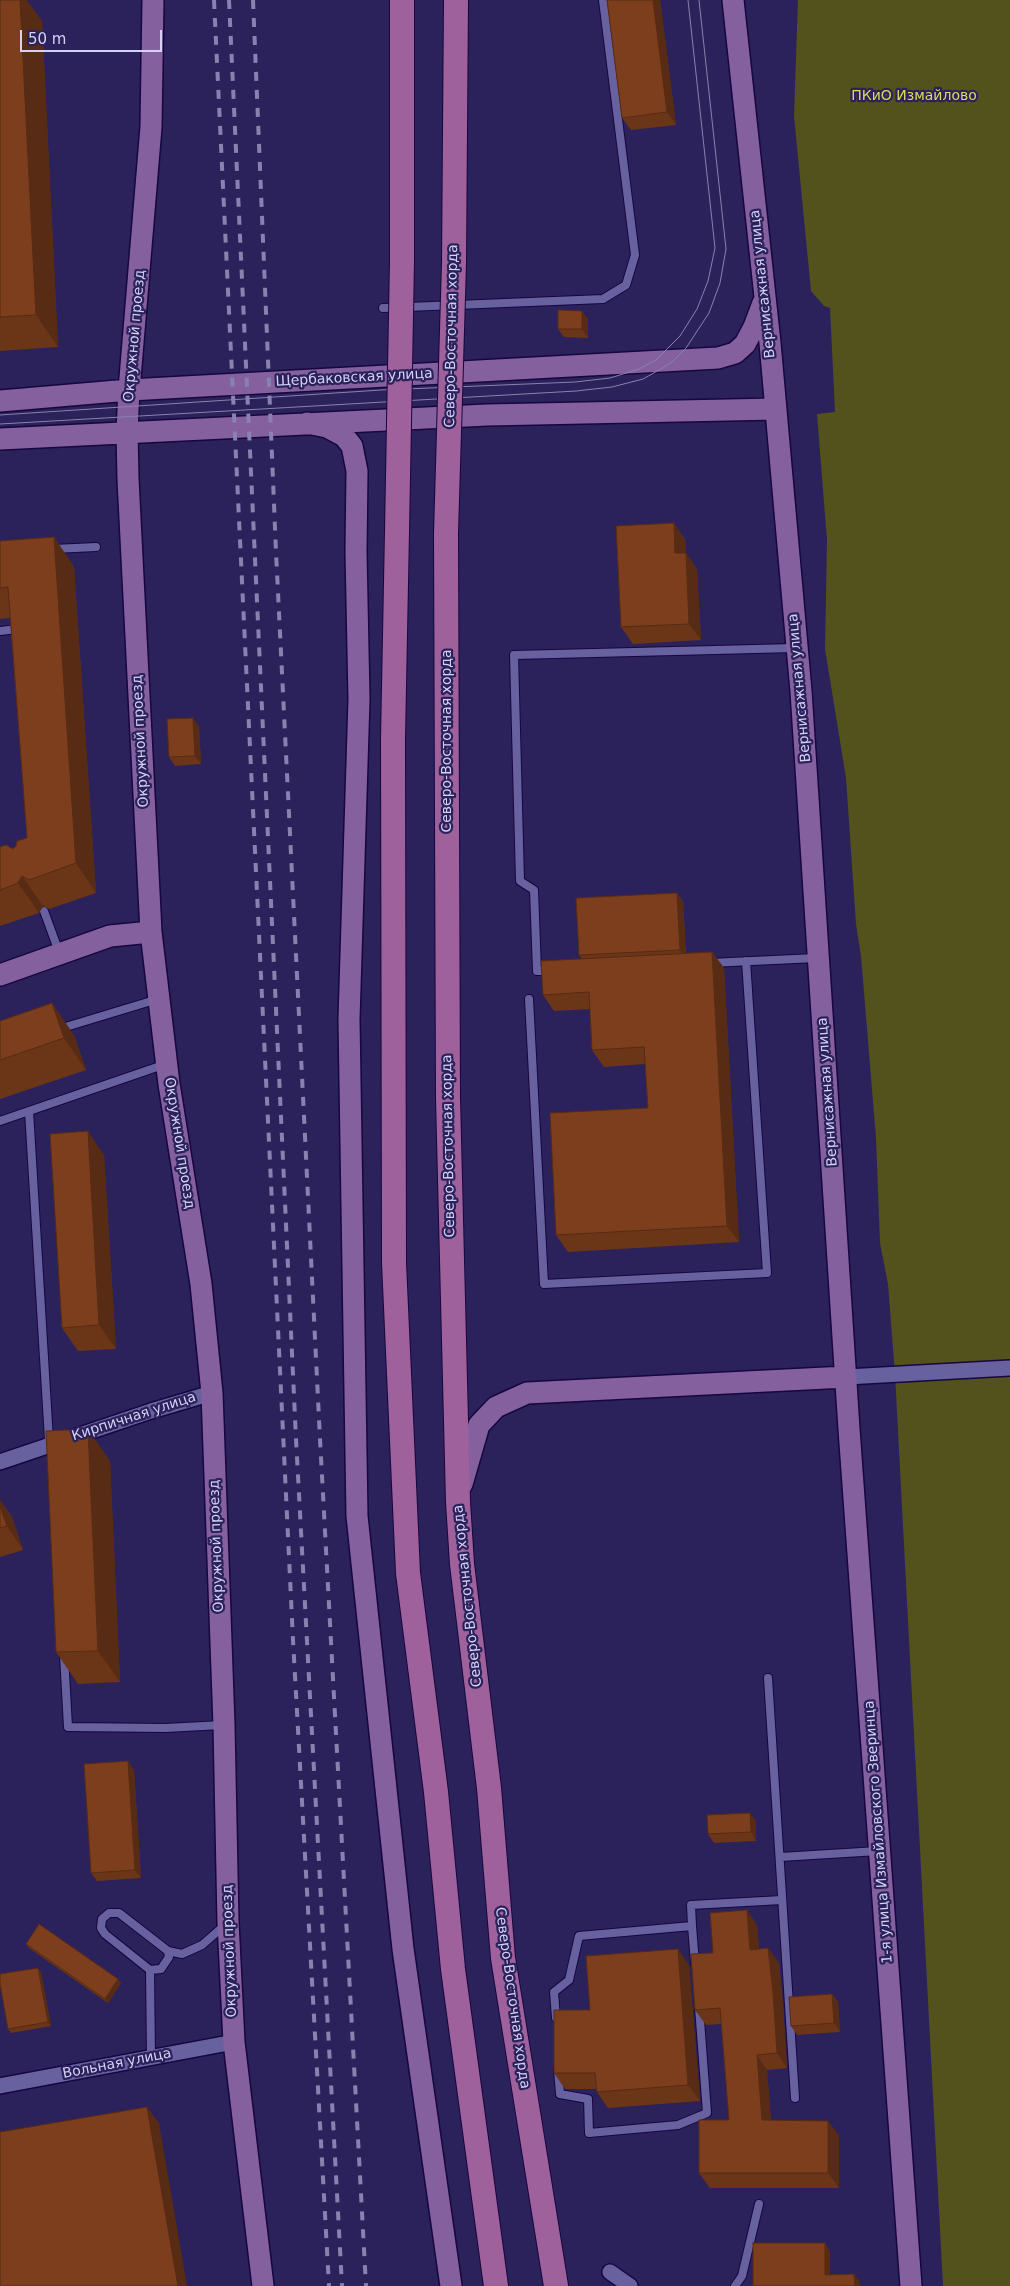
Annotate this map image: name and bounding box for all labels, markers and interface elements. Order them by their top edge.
scale bar [22,20,165,52]
text: 50 m [28,30,66,48]
park label: ПКиО Измайлово [851,88,977,104]
street label: Вернисажная улица [747,209,779,359]
street label: Северо-Восточная хорда [442,244,462,428]
street label: Окружной проезд [121,269,149,403]
street label: Щербаковская улица [275,365,433,391]
street label: Вернисажная улица [785,613,815,763]
street label: Северо-Восточная хорда [439,649,455,833]
street label: Окружной проезд [129,674,153,808]
street label: Вернисажная улица [814,1017,842,1167]
street label: Северо-Восточная хорда [439,1054,459,1238]
street label: Окружной проезд [160,1076,198,1210]
street label: Кирпичная улица [70,1389,198,1445]
street label: Окружной проезд [206,1479,228,1613]
street label: Северо-Восточная хорда [450,1504,486,1688]
street label: 1-я улица Измайловского Зверинца [861,1700,897,1964]
street label: Окружной проезд [219,1884,241,2018]
street label: Северо-Восточная хорда [491,1906,533,2090]
street label: Вольная улица [61,2045,173,2083]

